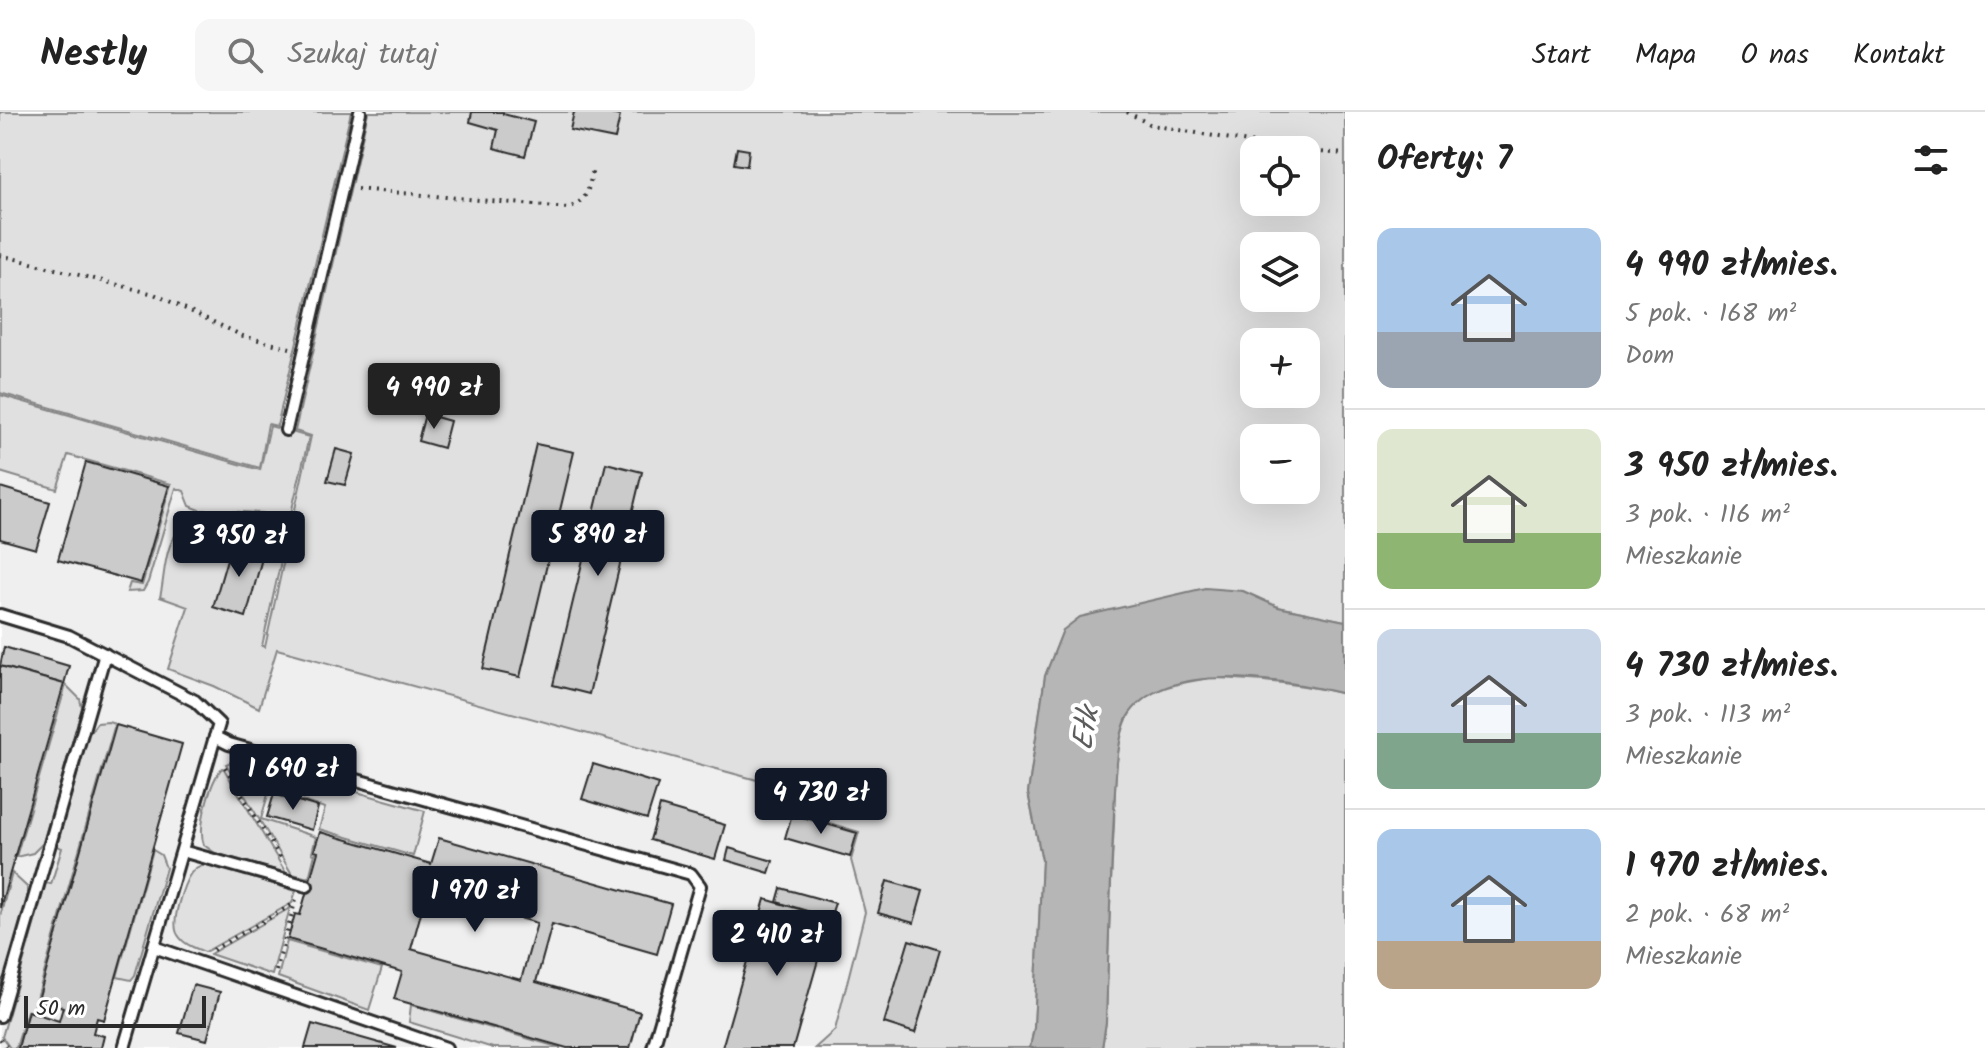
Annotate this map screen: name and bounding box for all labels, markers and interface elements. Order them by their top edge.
search box [195,19,755,91]
text: Nestly [40,25,147,85]
text: Szukaj tutaj [287,31,438,79]
icon: search [223,33,267,77]
text: Start [1532,33,1591,78]
text: Mapa [1635,33,1697,78]
text: O nas [1741,33,1809,78]
text: Kontakt [1853,33,1945,78]
text: Oferty: 7 [1377,133,1512,187]
map controls [1240,136,1320,504]
button: locate [1240,136,1320,216]
icon: filters [1909,138,1953,182]
button: layers [1240,232,1320,312]
text: 4 990 zł/mies. [1625,239,1838,293]
icon: home [1441,260,1537,356]
text: 5 pok. · 168 m² [1625,293,1796,335]
button: + [1240,328,1320,408]
text: Dom [1625,335,1674,377]
pin: 4 990 zł [351,363,517,431]
text: 4 990 zł [386,368,482,410]
button: − [1240,424,1320,504]
text: 3 950 zł/mies. [1625,440,1838,494]
icon: home [1441,461,1537,557]
text: 3 pok. · 116 m² [1625,494,1790,536]
pin: 5 890 zł [515,510,681,578]
pin: 3 950 zł [156,511,322,579]
text: 5 890 zł [549,515,647,557]
text: 3 950 zł [191,516,287,558]
text: Mieszkanie [1625,536,1742,578]
text: 4 730 zł/mies. [1625,640,1838,694]
icon: home [1441,661,1537,757]
text: 3 pok. · 113 m² [1625,694,1790,736]
water label: Ełk [1060,700,1115,754]
text: Mieszkanie [1625,736,1742,778]
pin: 1 690 zł [210,744,376,812]
text: 1 690 zł [248,749,338,791]
pin: 4 730 zł [738,768,904,836]
text: 4 730 zł [773,773,869,815]
text: 1 970 zł/mies. [1625,840,1828,894]
icon: home [1441,861,1537,957]
pin: 1 970 zł [392,866,558,934]
text: 1 970 zł [430,871,520,913]
text: 2 pok. · 68 m² [1625,894,1789,936]
pin: 2 410 zł [694,910,860,978]
text: 2 410 zł [731,915,823,957]
text: Mieszkanie [1625,936,1742,978]
scale bar [24,992,206,1028]
text: 50 m [36,992,85,1027]

